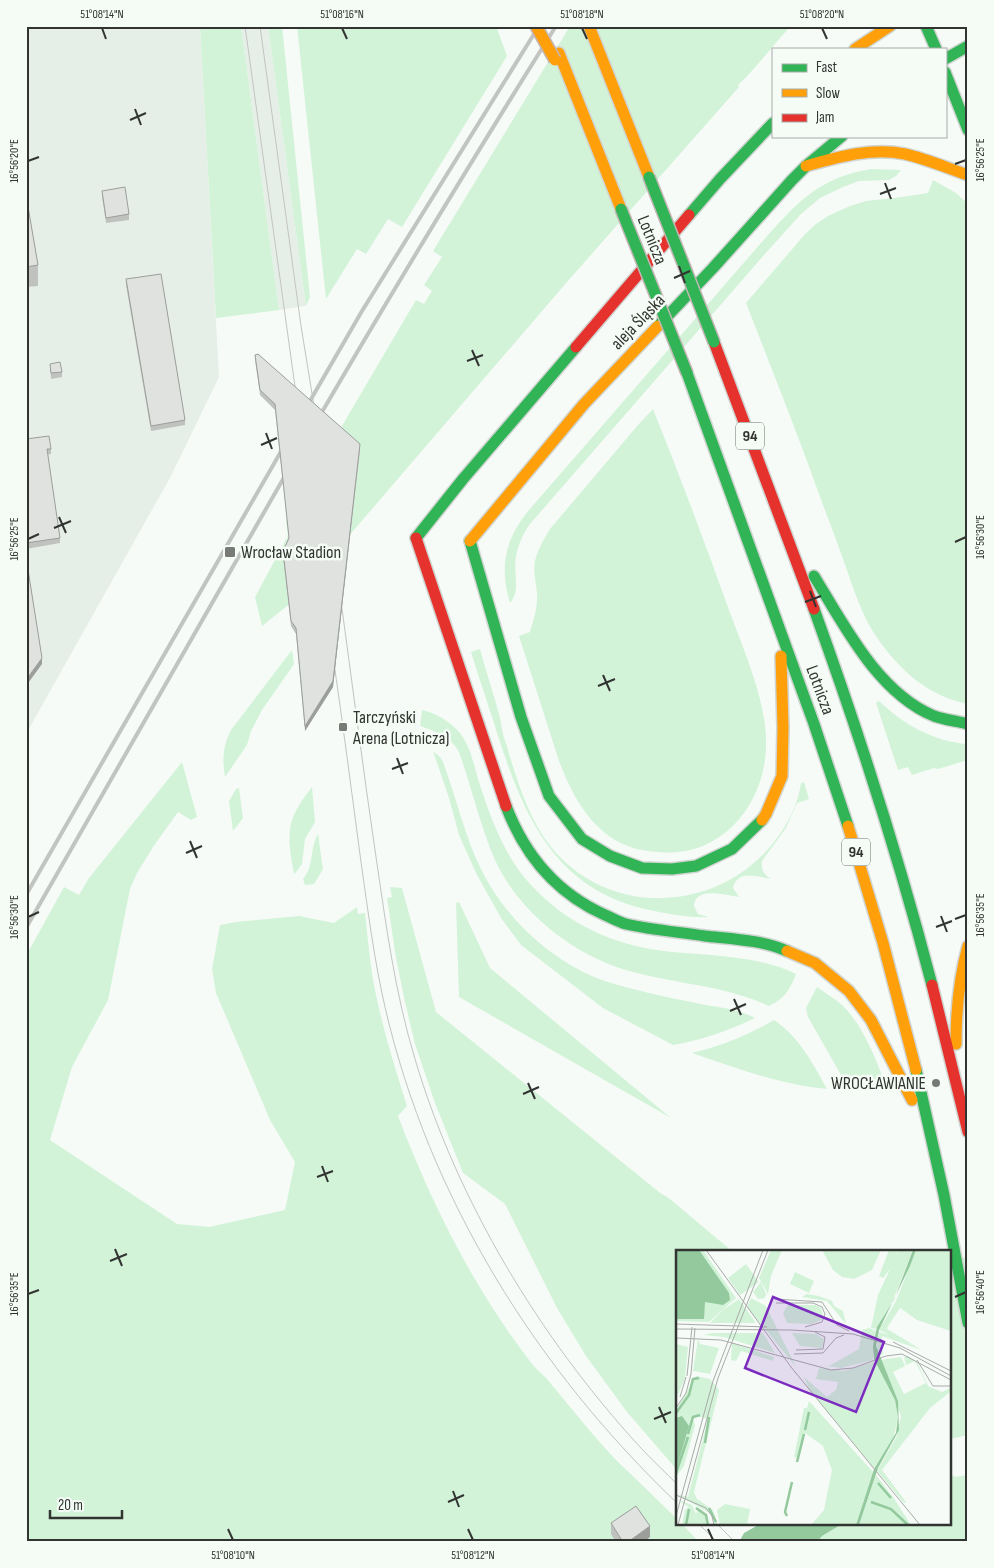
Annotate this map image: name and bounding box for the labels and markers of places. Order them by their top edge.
place label: Wrocław Stadion [241,542,341,563]
marker: Wrocław Stadion [223,545,237,559]
place label: Tarczyński Arena (Lotnicza) [352,707,449,749]
marker: Tarczyński Arena (Lotnicza) [337,721,349,733]
place label: WROCŁAWIANIE [831,1073,926,1094]
marker: WROCŁAWIANIE [930,1077,942,1089]

